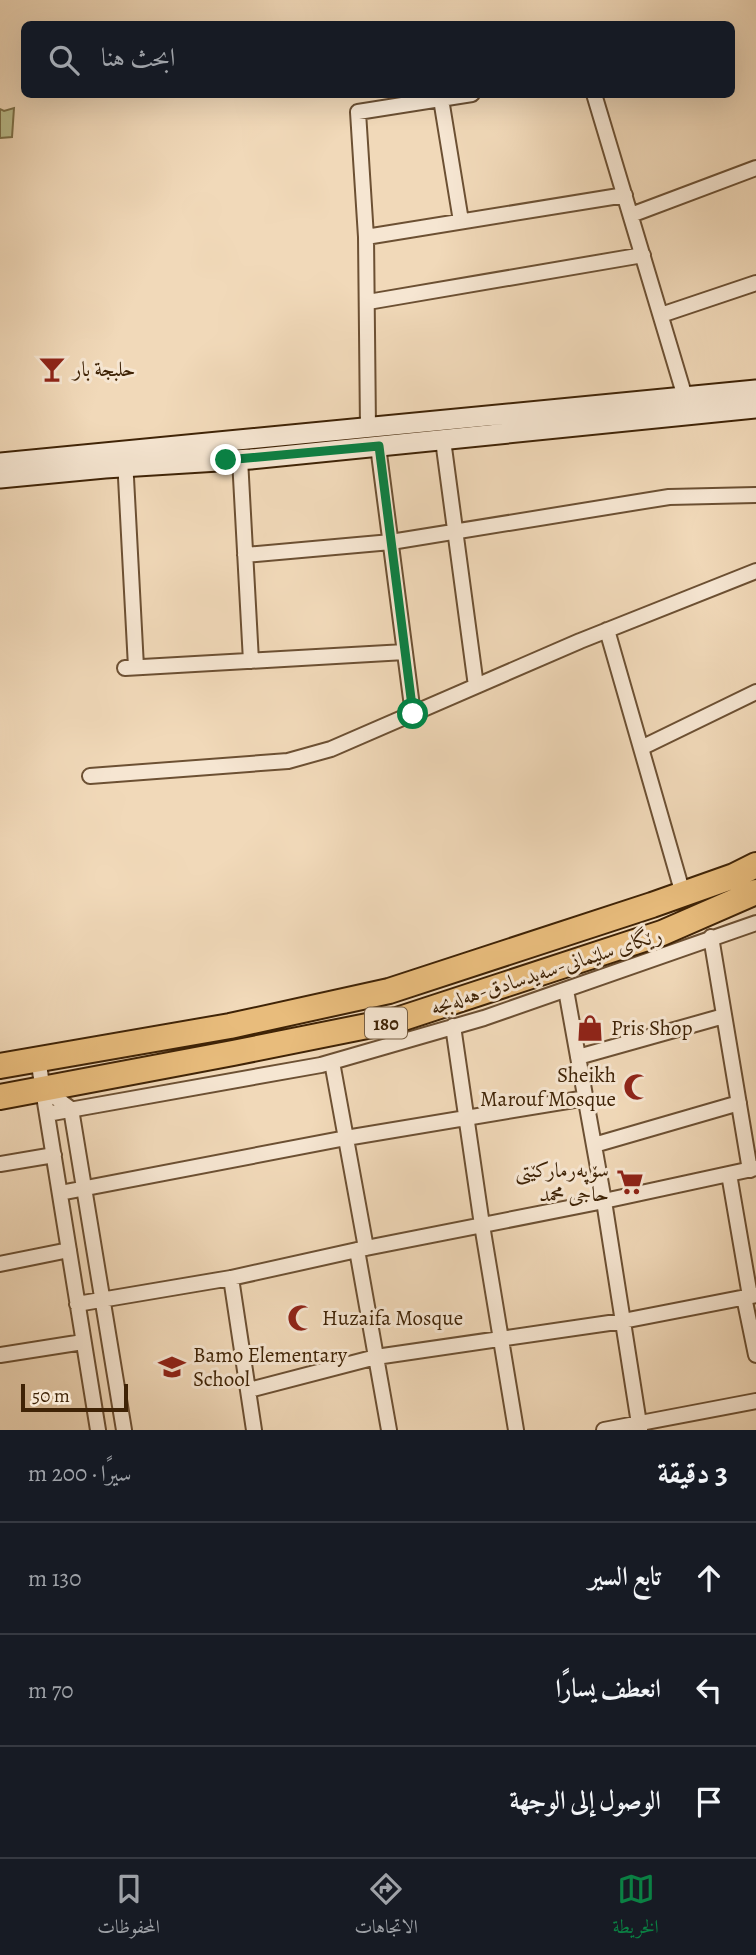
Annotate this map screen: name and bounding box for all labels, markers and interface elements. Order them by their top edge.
search box [21,21,735,98]
text: ابحث هنا [101,40,176,75]
icon: search [45,41,83,79]
bar icon: حلبجة بار [37,354,67,384]
place label: حلبجة بار [71,355,136,383]
route end [210,444,241,475]
route start [397,698,428,729]
street label: رێگای سلێمانی-سەیدسادق-هەلەبجە [427,920,665,1022]
road number: 180 [365,1007,407,1038]
shop icon: Pris Shop [575,1013,605,1043]
place label: Pris Shop [611,1014,693,1042]
place label: Sheikh Marouf Mosque [480,1061,616,1113]
mosque icon: Sheikh Marouf Mosque [622,1072,652,1102]
place label: سۆپەرمارکێتی حاجی محمد [515,1156,609,1208]
supermarket icon: سۆپەرمارکێتی حاجی محمد [615,1167,645,1197]
mosque icon: Huzaifa Mosque [286,1303,316,1333]
place label: Huzaifa Mosque [322,1304,463,1332]
place label: Bamo Elementary School [193,1341,348,1393]
school or university icon: Bamo Elementary School [157,1352,187,1382]
scale bar [21,1381,128,1413]
text: 50 m [32,1383,70,1409]
text: 3 دقيقة [657,1453,728,1493]
text: سيرًا · 200 m [28,1458,132,1489]
text: تابع السير [589,1559,661,1594]
icon: ahead [690,1559,728,1597]
text: 130 m [28,1563,81,1594]
text: انعطف يسارًا [555,1671,661,1706]
icon: left [690,1671,728,1709]
text: 70 m [28,1675,74,1706]
text: الوصول إلى الوجهة [509,1783,661,1818]
icon: arrive [690,1783,728,1821]
tab: المحفوظات [97,1870,160,1945]
tab: الاتجاهات [355,1870,418,1945]
tab: الخريطة [612,1870,659,1945]

